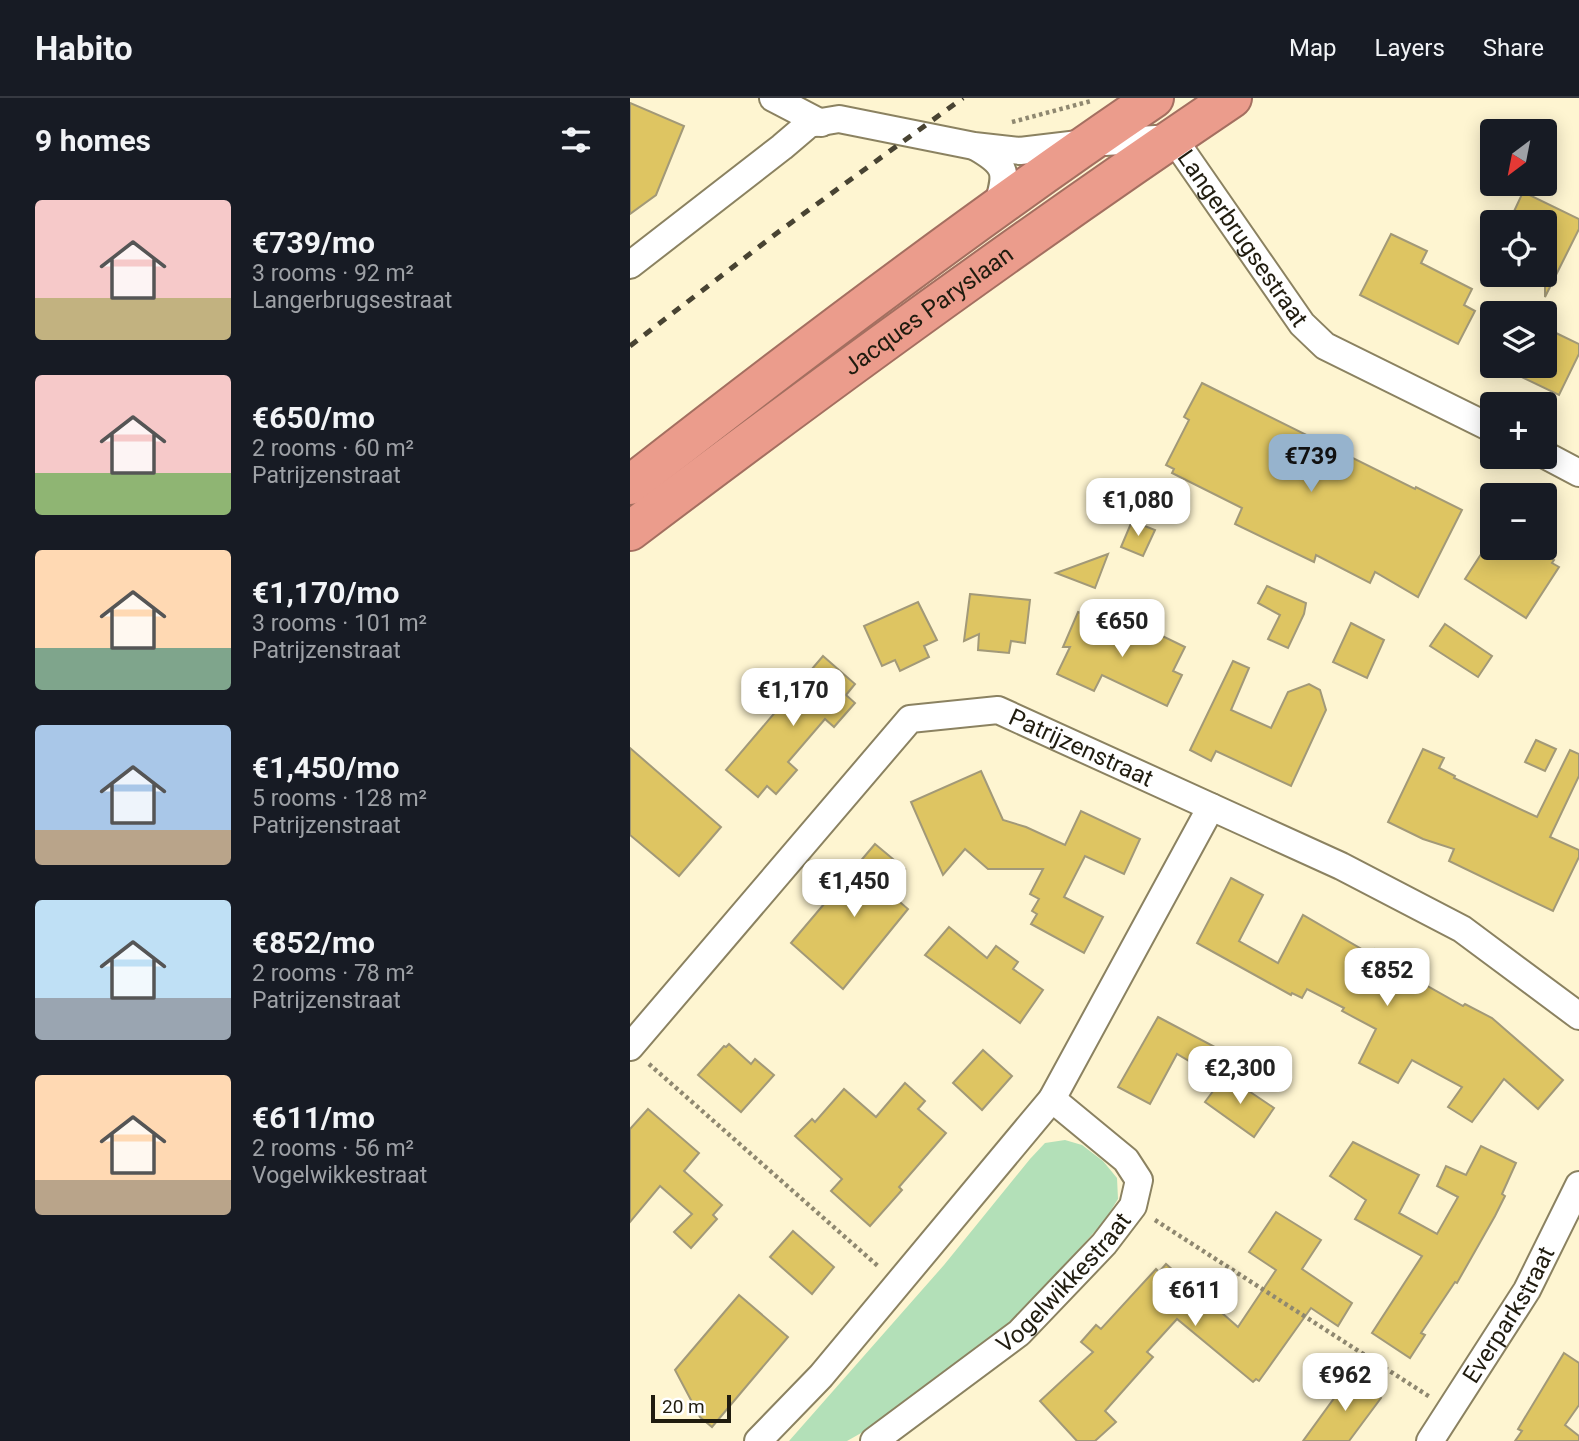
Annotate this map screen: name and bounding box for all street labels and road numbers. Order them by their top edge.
street label: Langerbrugsestraat [1172,145,1314,332]
street label: Jacques Paryslaan [838,240,1019,381]
street label: Patrijzenstraat [1005,703,1158,793]
street label: Vogelwikkestraat [991,1207,1137,1359]
street label: Everparkstraat [1457,1242,1560,1388]

